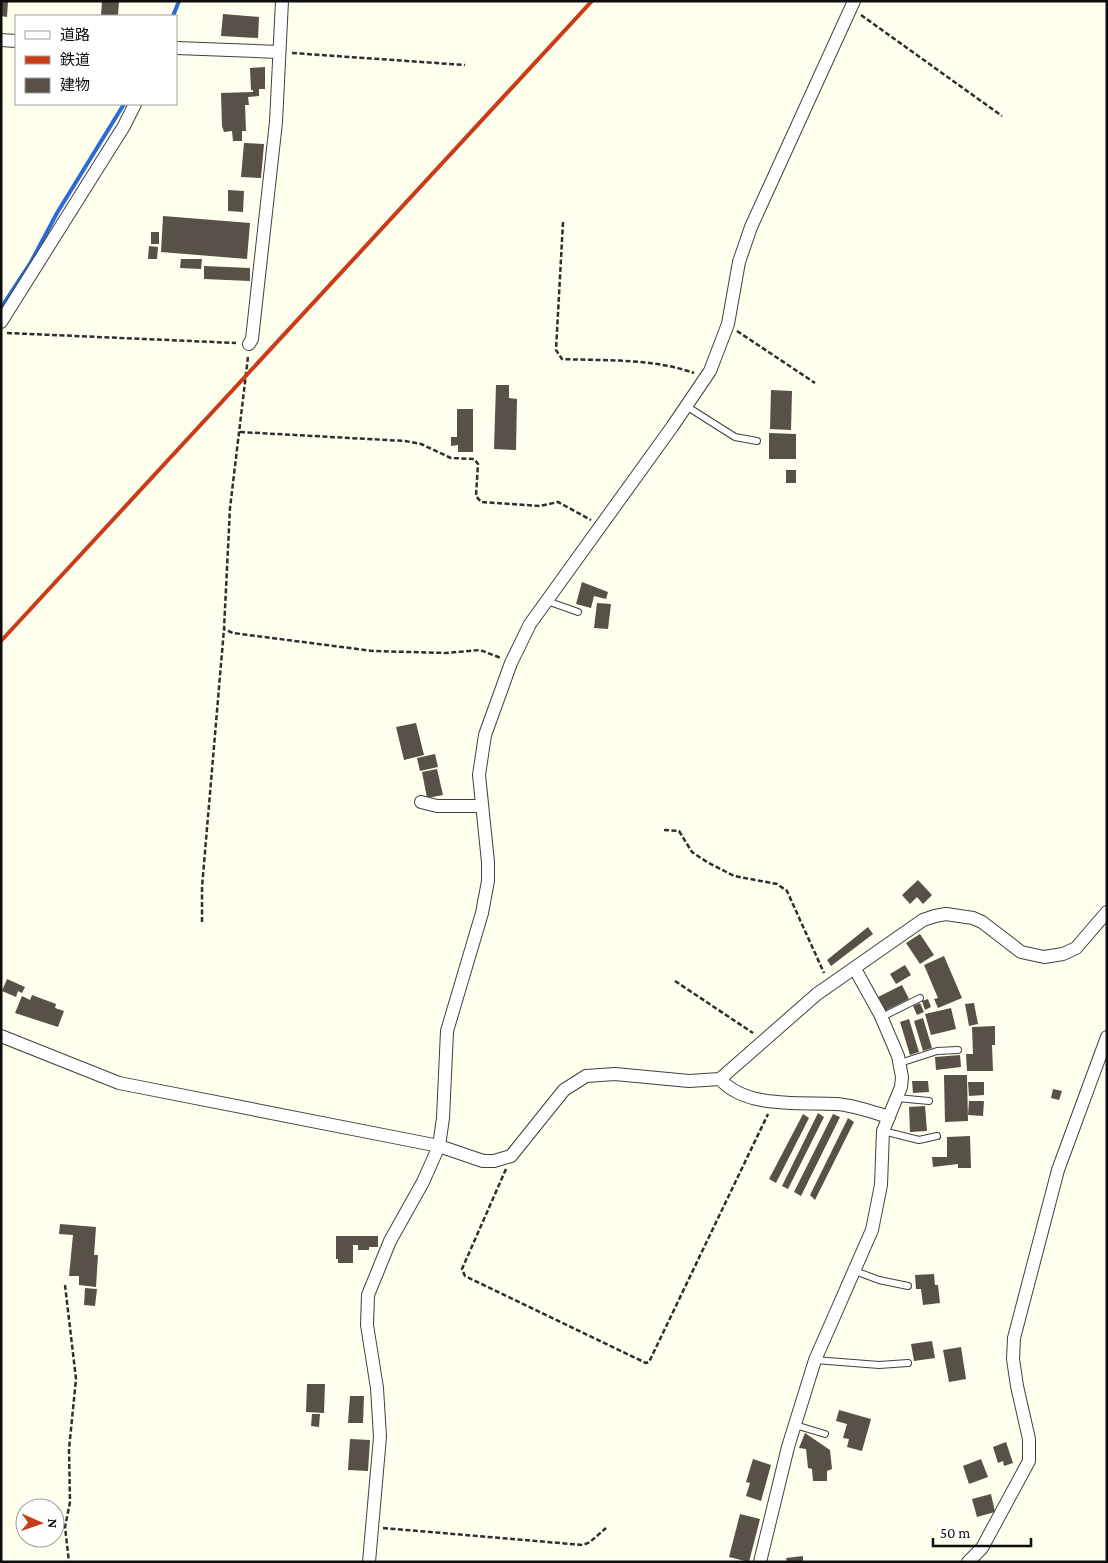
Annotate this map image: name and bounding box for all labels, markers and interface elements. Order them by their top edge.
legend [15,15,178,105]
text: 道路 [60,27,90,43]
text: 鉄道 [60,52,90,68]
text: 建物 [60,77,90,93]
north arrow [15,1498,65,1548]
scale bar [933,1516,1030,1548]
text: N [45,1518,61,1529]
text: 50 m [940,1525,970,1541]

